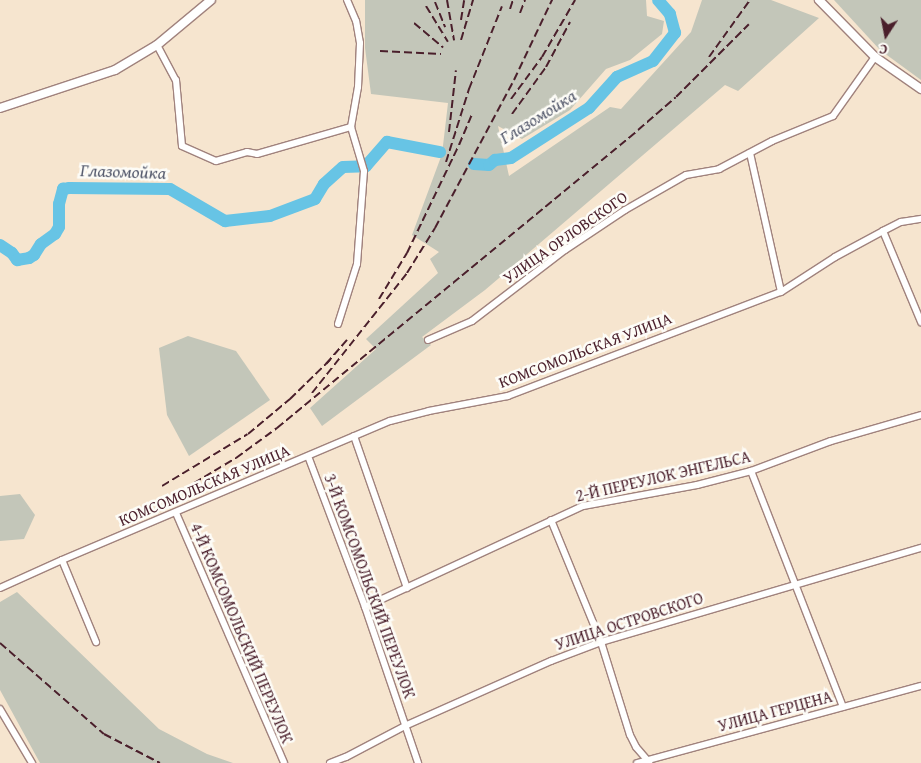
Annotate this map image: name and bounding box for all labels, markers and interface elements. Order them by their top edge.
north arrow [861,10,911,60]
text: С [877,39,889,60]
water label: Глазомойка [496,85,580,149]
water label: Глазомойка [80,160,166,184]
street label: УЛИЦА ОРЛОВСКОГО [499,187,631,287]
street label: КОМСОМОЛЬСКАЯ УЛИЦА [496,308,674,392]
street label: КОМСОМОЛЬСКАЯ УЛИЦА [116,440,292,530]
street label: 2-Й ПЕРЕУЛОК ЭНГЕЛЬСА [574,447,752,505]
street label: 3-Й КОМСОМОЛЬСКИЙ ПЕРЕУЛОК [320,471,420,701]
street label: 4-Й КОМСОМОЛЬСКИЙ ПЕРЕУЛОК [187,520,297,746]
street label: УЛИЦА ОСТРОВСКОГО [552,588,706,654]
street label: УЛИЦА ГЕРЦЕНА [716,687,834,735]

